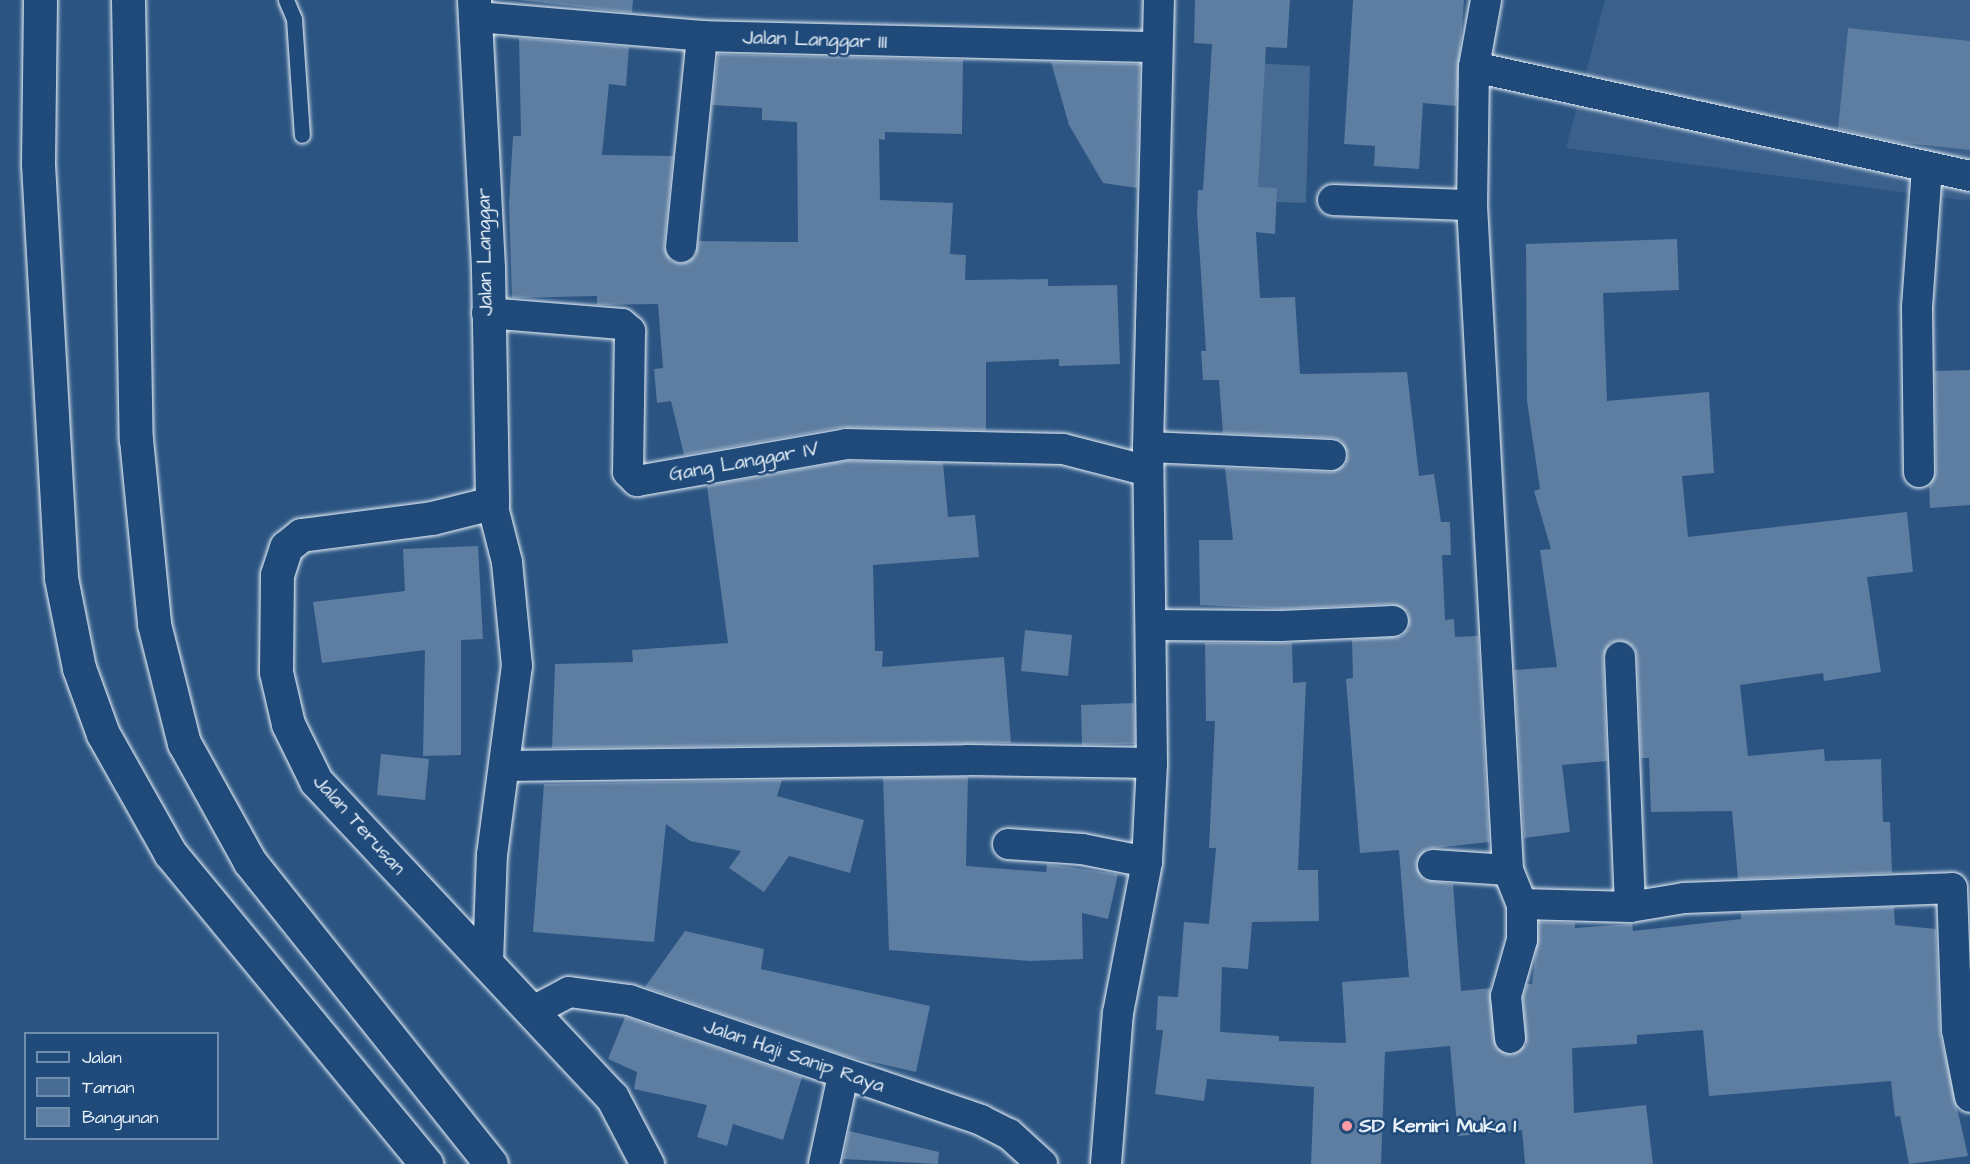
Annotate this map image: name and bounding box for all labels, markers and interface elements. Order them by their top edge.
street label: Jalan Langgar III [742,25,888,55]
street label: Jalan Langgar [472,188,498,316]
street label: Gang Langgar IV [667,437,821,487]
street label: Jalan Terusan [308,770,410,880]
street label: Jalan Haji Sanip Raya [700,1014,888,1098]
legend [24,1032,219,1140]
text: Jalan [82,1045,122,1070]
text: Taman [82,1075,135,1100]
text: Bangunan [82,1105,159,1130]
place label: SD Kemiri Muka 1 [1359,1114,1516,1138]
marker: SD Kemiri Muka 1 [1340,1119,1354,1133]

